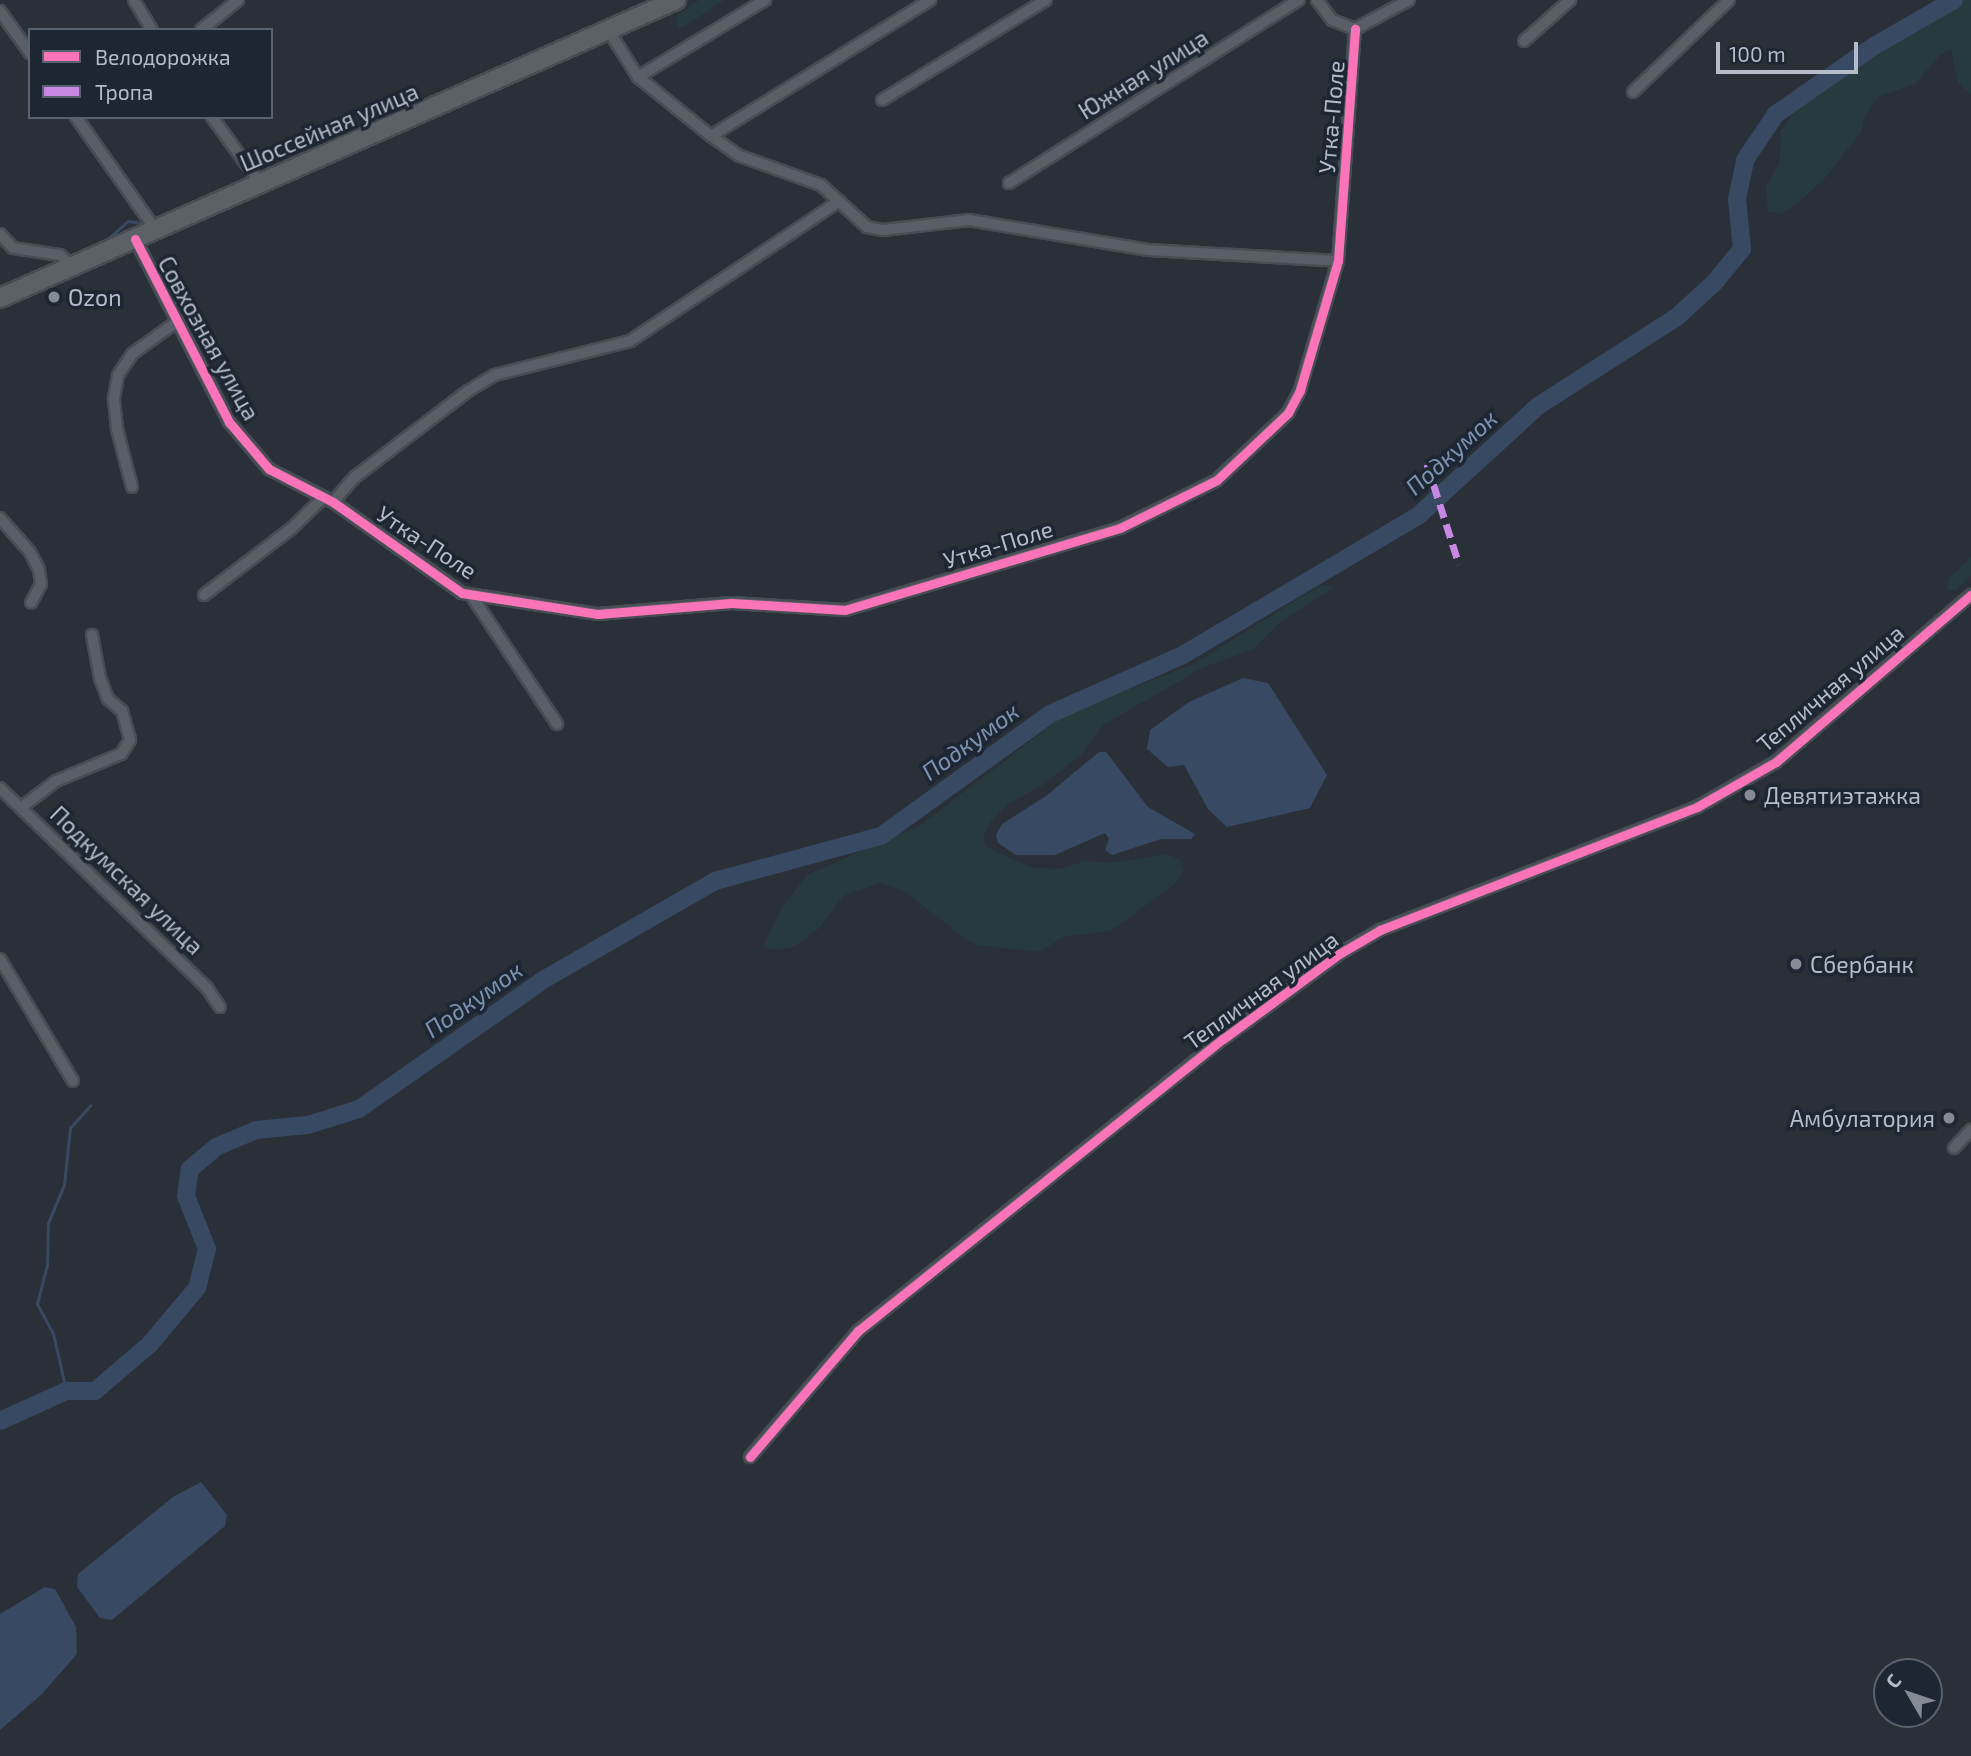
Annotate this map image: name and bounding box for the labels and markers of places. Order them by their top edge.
place label: Ozon [68,283,121,311]
marker: Ozon [46,289,62,305]
place label: Девятиэтажка [1764,781,1921,809]
marker: Девятиэтажка [1742,787,1758,803]
place label: Сбербанк [1810,950,1914,978]
marker: Сбербанк [1788,956,1804,972]
place label: Амбулатория [1790,1104,1935,1132]
marker: Амбулатория [1941,1110,1957,1126]

